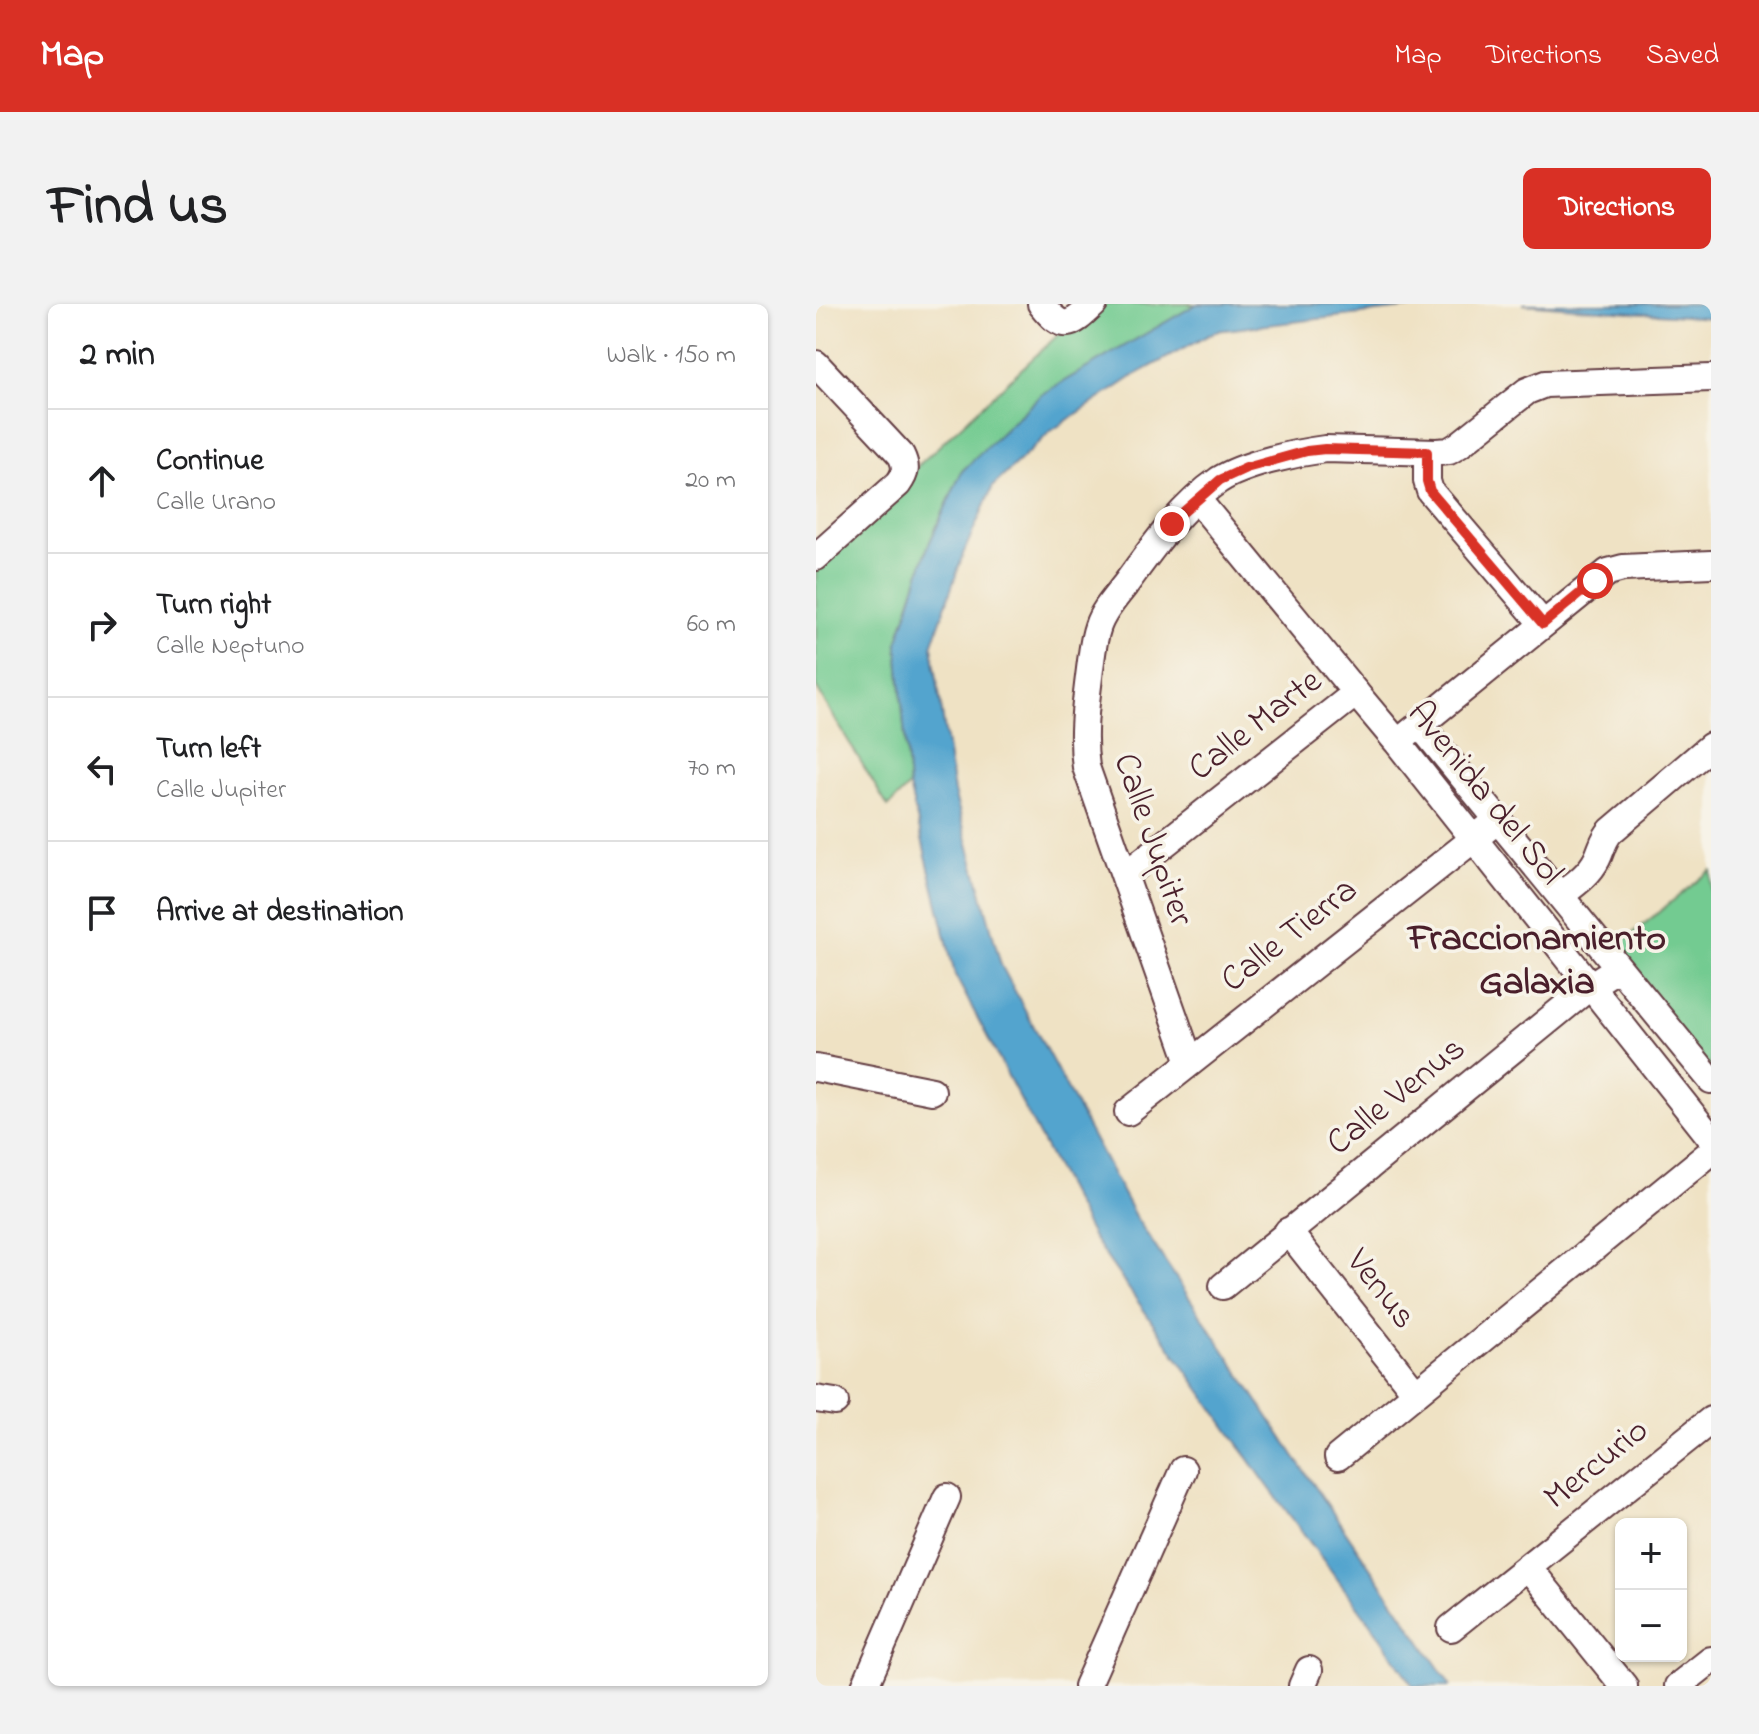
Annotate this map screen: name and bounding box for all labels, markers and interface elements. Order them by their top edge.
text: Map [40,28,104,84]
text: Map [1394,36,1442,77]
text: Directions [1486,36,1602,77]
text: Saved [1646,36,1719,77]
text: Find us [48,168,228,249]
button: Directions [1523,168,1711,249]
text: 2 min [80,331,155,381]
text: Walk · 150 m [606,337,736,375]
text: Continue [156,440,264,484]
icon: ahead [80,459,124,503]
text: 20 m [685,462,736,500]
text: Calle Urano [156,484,276,522]
route end [1154,506,1190,542]
route start [1577,563,1613,599]
text: Turn right [156,584,271,628]
icon: right [80,603,124,647]
text: 60 m [687,606,736,644]
text: Calle Neptuno [156,628,304,666]
street label: Calle Marte [1178,656,1335,795]
street label: Avenida del Sol [1393,690,1575,898]
text: Turn left [156,728,261,772]
street label: Calle Jupiter [1098,746,1207,934]
icon: left [80,747,124,791]
text: 70 m [687,750,736,788]
text: Calle Jupiter [156,772,286,810]
street label: Calle Tierra [1210,865,1370,1007]
icon: arrive [80,891,124,935]
text: Arrive at destination [156,891,404,935]
district label: Fraccionamiento Galaxia [1406,912,1666,1012]
street label: Calle Venus [1316,1024,1478,1170]
street label: Venus [1331,1238,1428,1342]
street label: Mercurio [1533,1406,1661,1524]
map controls [1615,1518,1687,1662]
button: + [1615,1518,1687,1590]
button: − [1615,1590,1687,1662]

